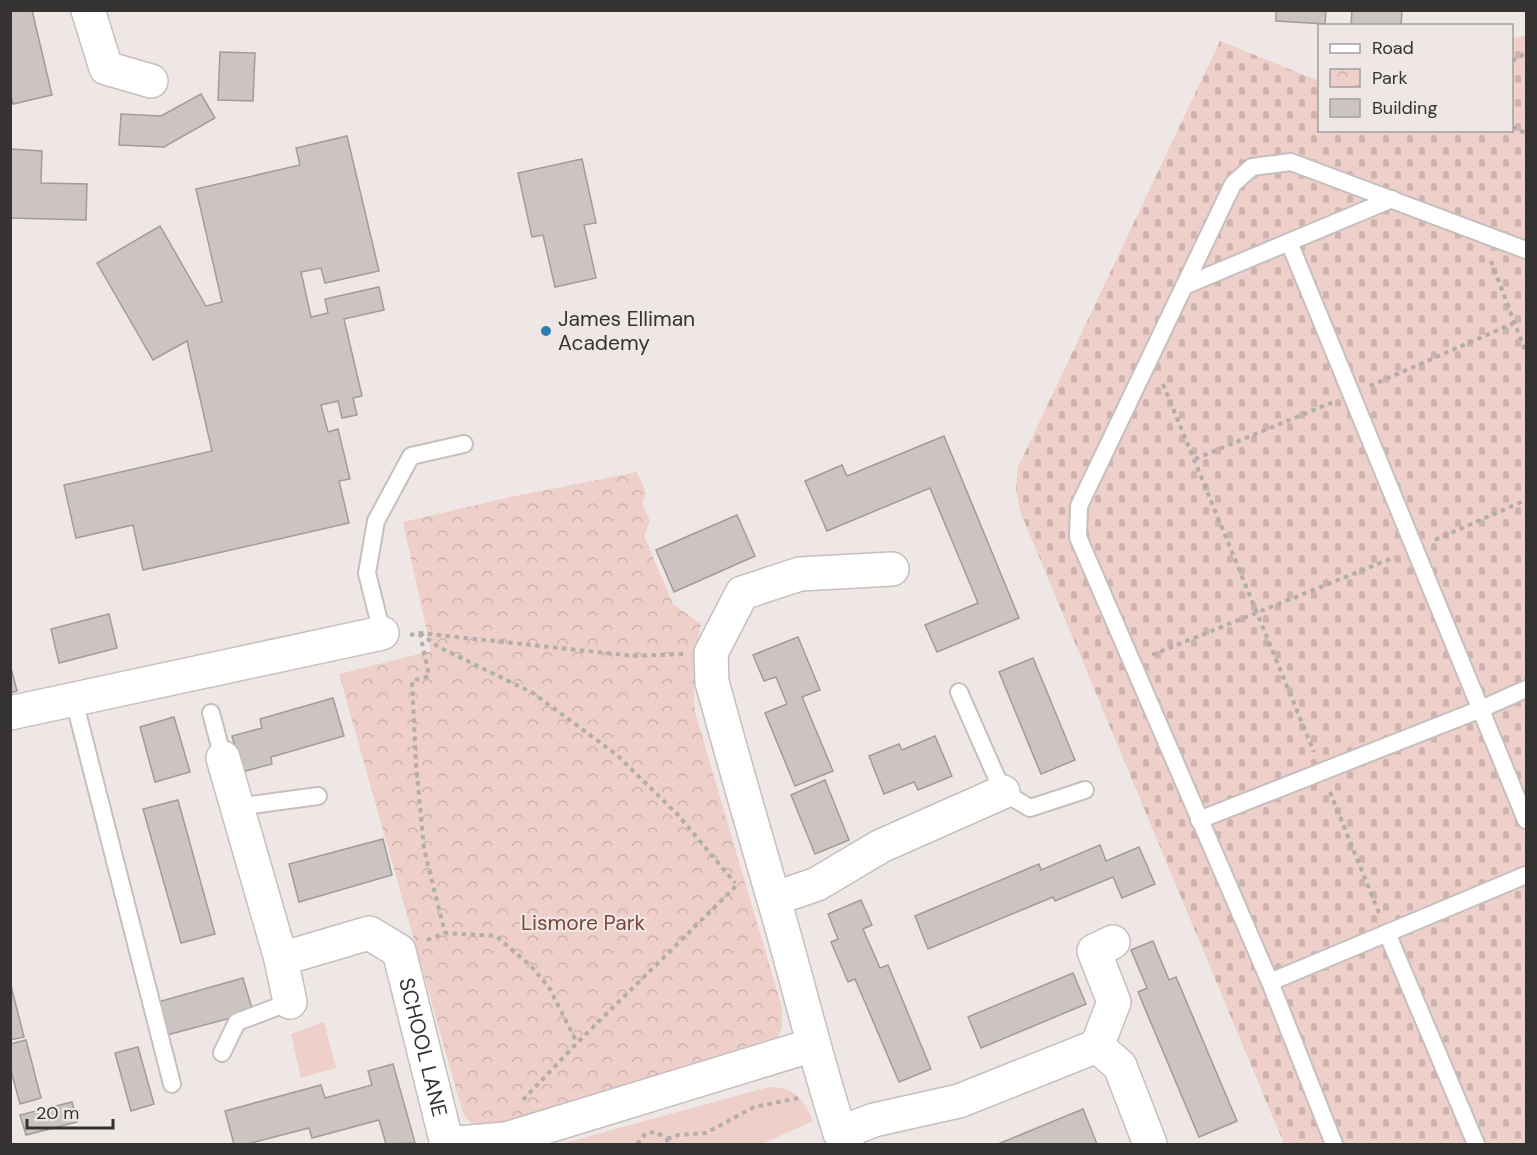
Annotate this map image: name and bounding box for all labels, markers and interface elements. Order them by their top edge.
legend [1318,24,1513,132]
text: Road [1372,36,1414,60]
text: Park [1372,66,1408,90]
text: Building [1372,96,1437,120]
place label: James Elliman Academy [558,305,695,357]
marker: James Elliman Academy [539,324,553,338]
park label: Lismore Park [521,909,645,937]
street label: SCHOOL LANE [392,975,454,1120]
scale bar [27,1092,112,1130]
text: 20 m [36,1101,79,1125]

